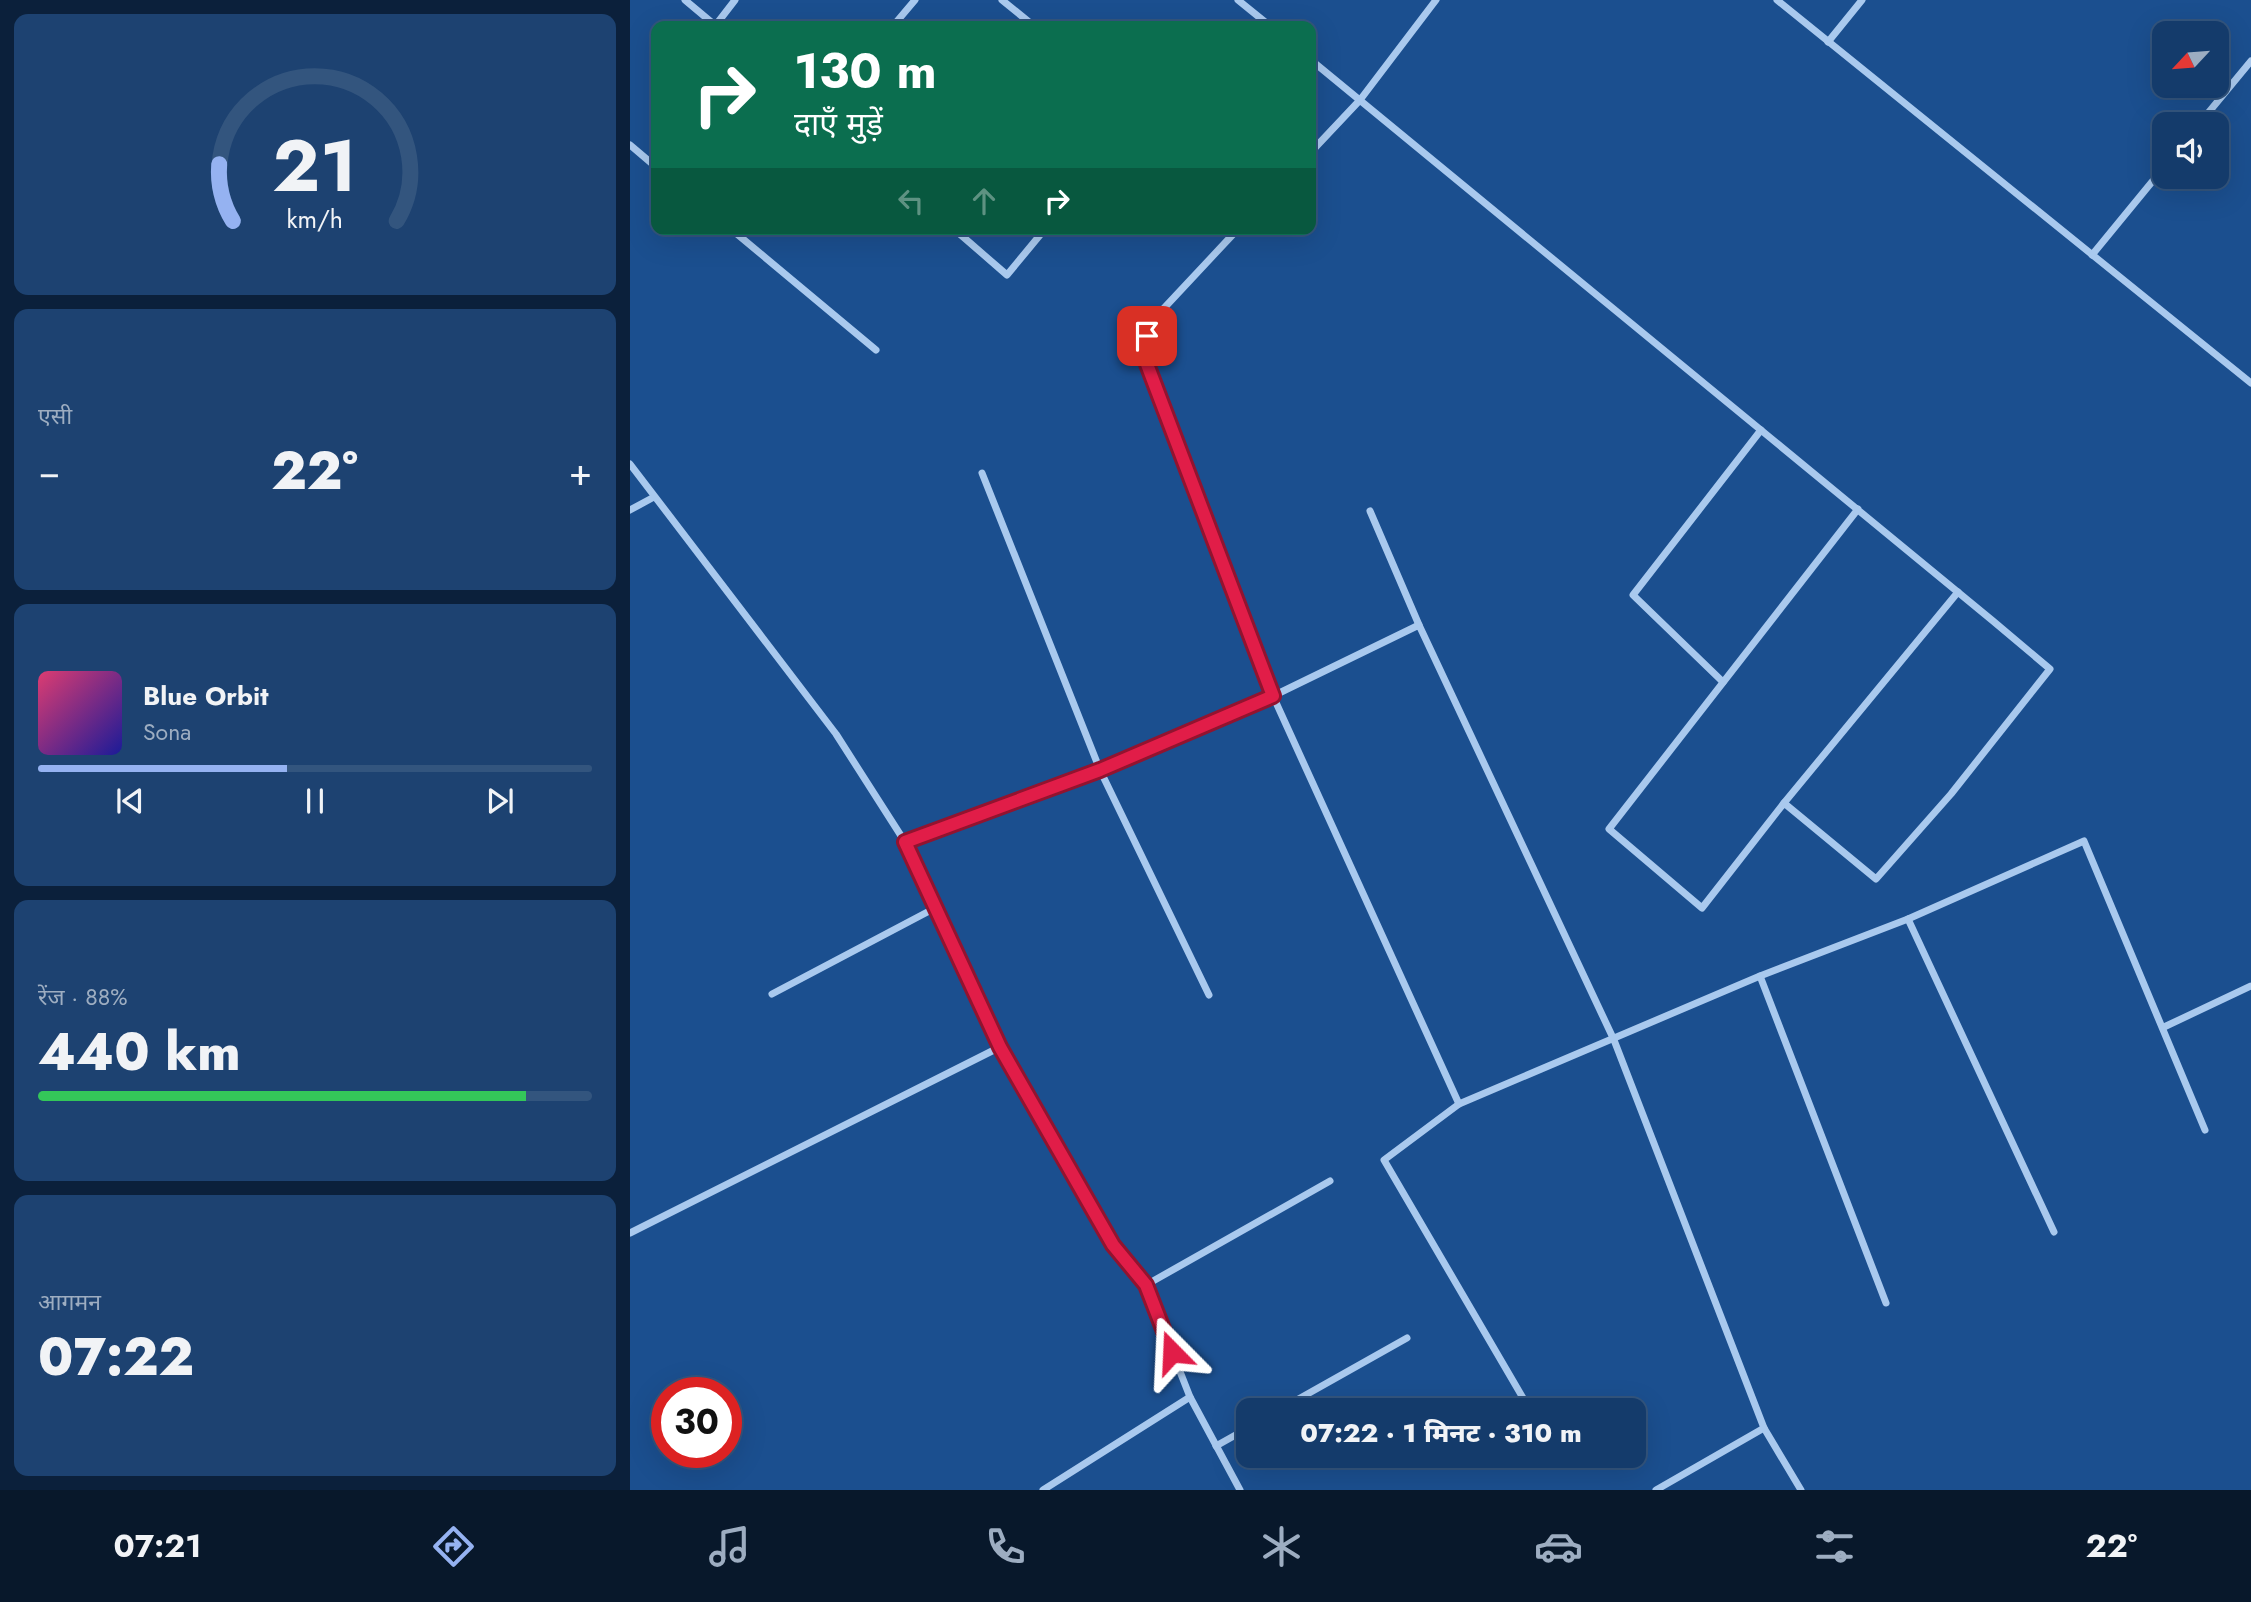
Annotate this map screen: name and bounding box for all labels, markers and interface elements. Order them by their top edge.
north arrow [2152,21,2230,98]
map controls [2152,21,2229,189]
text: 130 m [794,36,937,106]
icon: right [679,49,770,140]
text: दाएँ मुड़ें [794,101,883,147]
button: sound [2152,112,2229,189]
text: 21 [273,113,357,218]
icon: left [892,182,930,220]
icon: ahead [965,182,1003,220]
icon: right [1038,182,1076,220]
text: km/h [287,200,343,236]
pin [1117,306,1177,366]
icon: arrive [1128,317,1166,355]
text: एसी [38,399,72,433]
text: 22° [271,433,358,509]
text: − [38,444,60,499]
text: + [569,444,592,499]
text: Blue Orbit [143,677,268,715]
text: Sona [143,715,191,749]
icon: previous [111,782,149,820]
icon: pause [296,782,334,820]
icon: next [481,782,519,820]
text: रेंज · 88% [38,980,128,1014]
text: 440 km [38,1014,241,1090]
text: आगमन [38,1285,101,1319]
position arrow [1135,1315,1209,1389]
text: 07:22 [38,1319,194,1395]
speed limit sign: 30 [651,1377,742,1468]
text: 07:22 · 1 मिनट · 310 m [1300,1414,1582,1452]
icon: directions [429,1522,478,1571]
icon: music [705,1522,754,1571]
icon: phone [981,1522,1030,1571]
icon: climate [1257,1522,1306,1571]
icon: car [1534,1522,1583,1571]
icon: filters [1810,1522,1859,1571]
text: 07:21 [114,1523,202,1569]
text: 22° [2086,1523,2137,1569]

